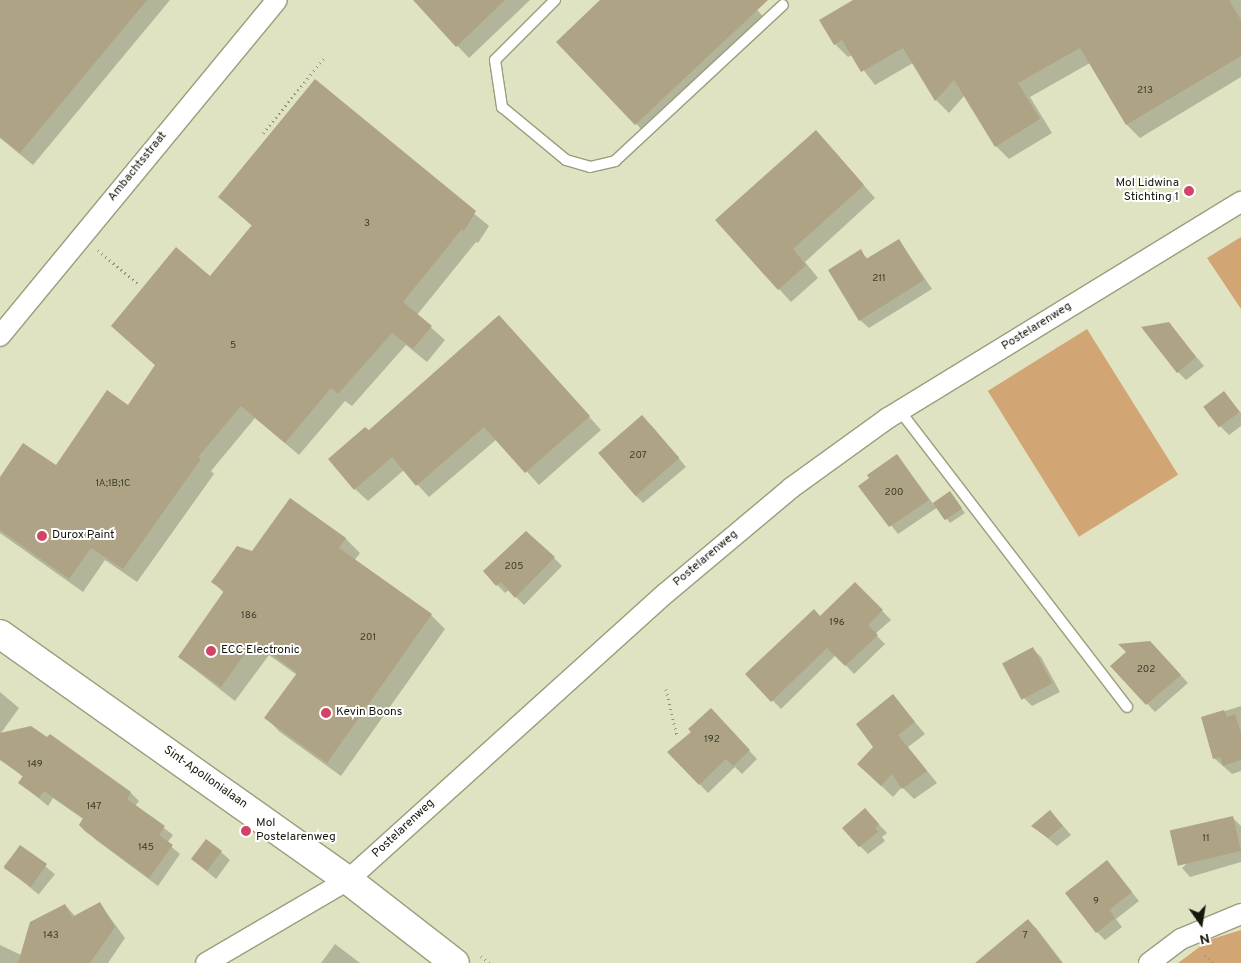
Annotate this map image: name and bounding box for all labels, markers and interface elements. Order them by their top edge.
house number: 213 [1137,85,1153,97]
street label: Ambachtsstraat [106,129,170,205]
place label: Mol Lidwina Stichting 1 [1115,177,1179,205]
marker: Mol Lidwina Stichting 1 [1183,185,1195,197]
house number: 3 [364,218,370,230]
house number: 211 [872,273,886,285]
street label: Postelarenweg [999,300,1075,354]
house number: 5 [230,340,236,352]
house number: 207 [629,450,647,462]
house number: 1A;1B;1C [95,478,131,490]
house number: 200 [885,487,903,499]
street label: Postelarenweg [671,528,741,590]
place label: Durox Paint [52,529,115,543]
marker: Durox Paint [36,530,48,542]
house number: 205 [505,561,523,573]
house number: 186 [241,610,257,622]
house number: 196 [829,617,845,629]
house number: 201 [360,632,376,644]
place label: ECC Electronic [221,644,300,658]
marker: ECC Electronic [205,645,217,657]
house number: 202 [1137,664,1155,676]
place label: Kevin Boons [336,706,402,720]
marker: Kevin Boons [320,707,332,719]
house number: 192 [704,734,720,746]
street label: Sint-Apollonialaan [160,744,250,812]
house number: 149 [27,759,43,771]
street label: Postelarenweg [370,797,438,861]
house number: 147 [87,801,101,813]
place label: Mol Postelarenweg [256,817,336,845]
marker: Mol Postelarenweg [240,825,252,837]
house number: 11 [1202,833,1210,845]
house number: 145 [138,842,154,854]
house number: 9 [1093,896,1099,908]
north arrow [1176,898,1226,948]
text: N [1198,929,1211,948]
house number: 143 [43,930,59,942]
house number: 7 [1022,930,1028,942]

